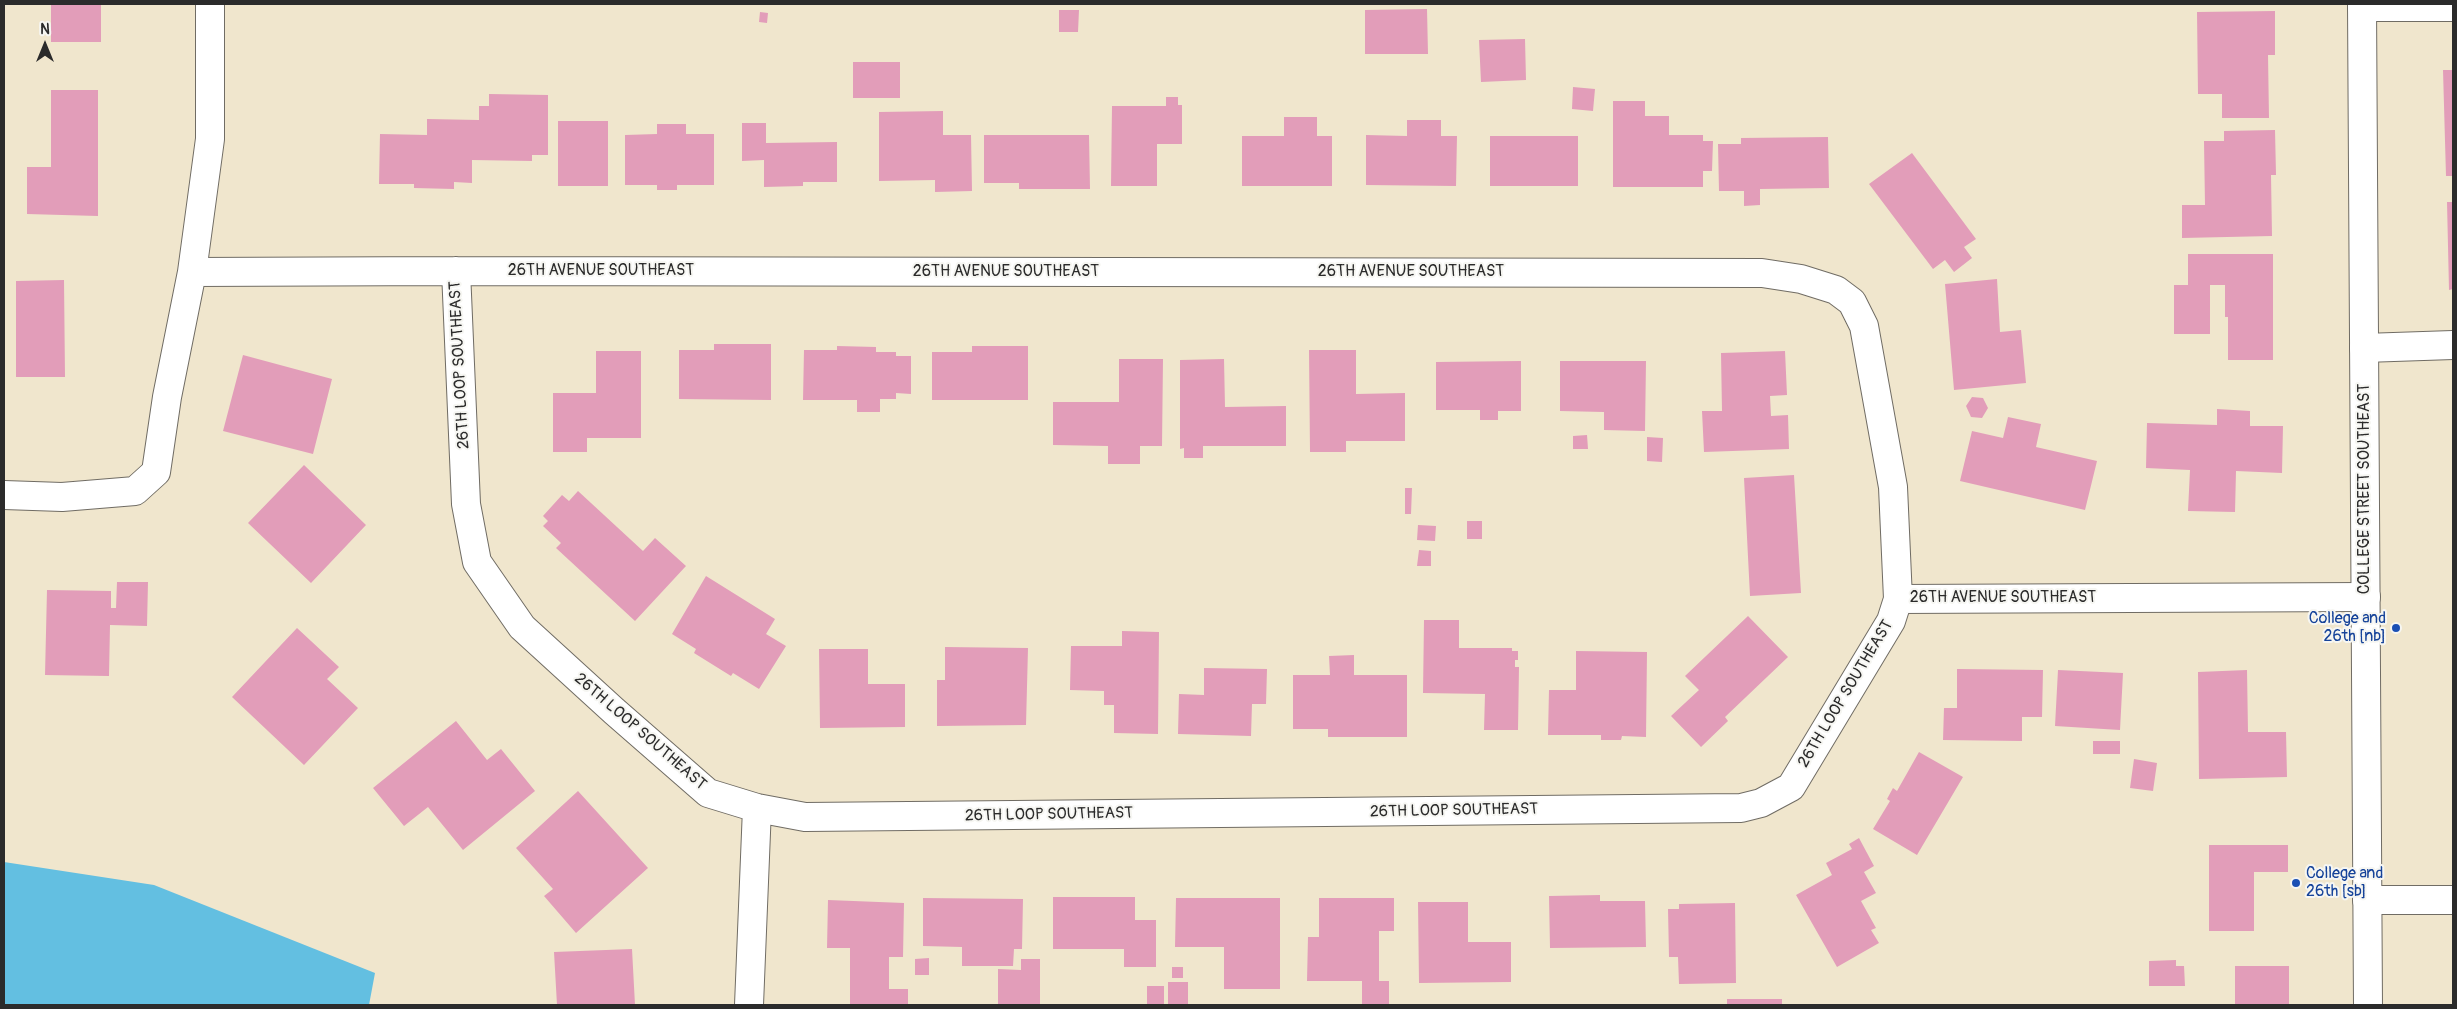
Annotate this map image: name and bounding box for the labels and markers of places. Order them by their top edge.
place label: College and 26th [nb] [2309,609,2386,647]
marker: College and 26th [nb] [2390,622,2402,634]
place label: College and 26th [sb] [2306,864,2383,902]
marker: College and 26th [sb] [2290,877,2302,889]

